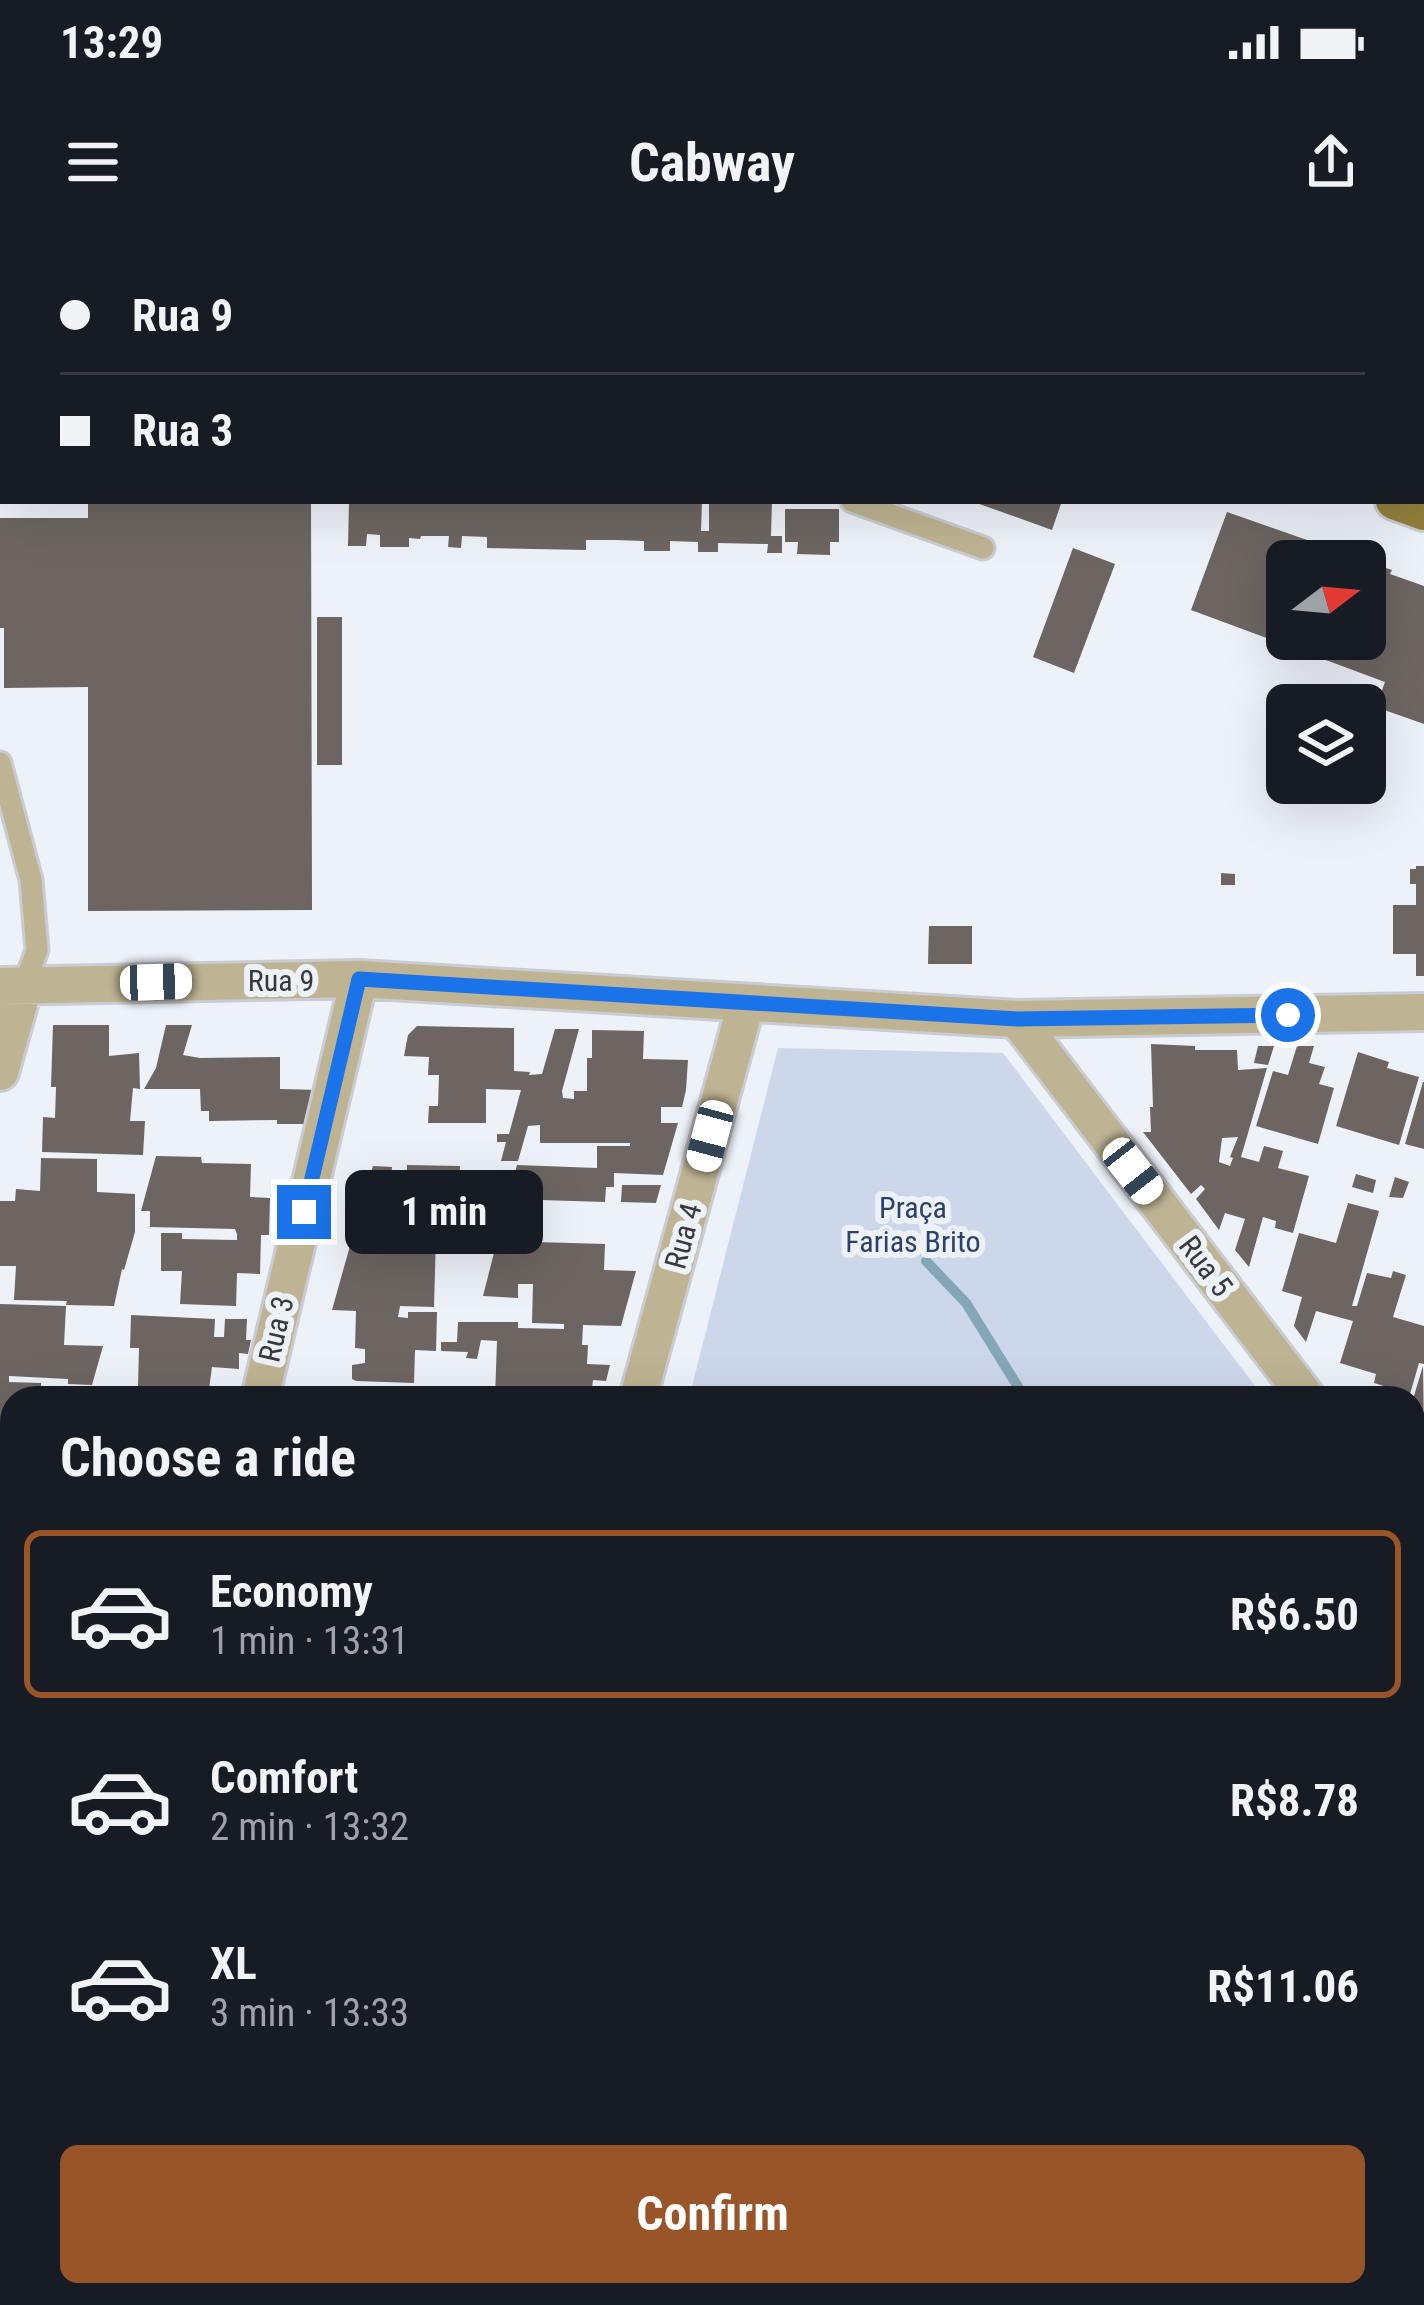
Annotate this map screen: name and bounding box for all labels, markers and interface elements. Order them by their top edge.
text: 13:29 [60,16,163,69]
icon: menu [60,129,126,195]
icon: share [1298,129,1364,195]
text: Cabway [629,131,795,194]
text: Rua 9 [132,289,233,342]
text: Rua 3 [132,404,233,457]
north arrow [1266,540,1386,660]
map controls [1266,540,1386,804]
button: layers [1266,684,1386,804]
car [119,963,193,1001]
street label: Rua 9 [248,963,314,998]
route start [1261,988,1315,1042]
car [683,1097,737,1175]
car [1097,1132,1169,1210]
callout: 1 min [346,1170,544,1254]
route end [277,1185,331,1239]
text: 1 min [401,1189,487,1235]
park label: Praça Farias Brito [845,1190,981,1259]
street label: Rua 4 [657,1199,709,1273]
street label: Rua 5 [1172,1229,1240,1303]
street label: Rua 3 [251,1293,301,1365]
text: Choose a ride [60,1426,356,1489]
icon: car [66,1560,174,1668]
text: Economy [210,1565,373,1618]
text: R$6.50 [1230,1588,1359,1641]
text: 1 min · 13:31 [210,1618,409,1664]
icon: car [66,1746,174,1854]
text: Comfort [210,1751,358,1804]
text: R$8.78 [1230,1774,1359,1827]
text: 2 min · 13:32 [210,1804,409,1850]
icon: car [66,1932,174,2040]
text: XL [210,1937,257,1990]
text: R$11.06 [1207,1960,1359,2013]
text: 3 min · 13:33 [210,1990,409,2036]
button: Confirm [60,2145,1365,2283]

